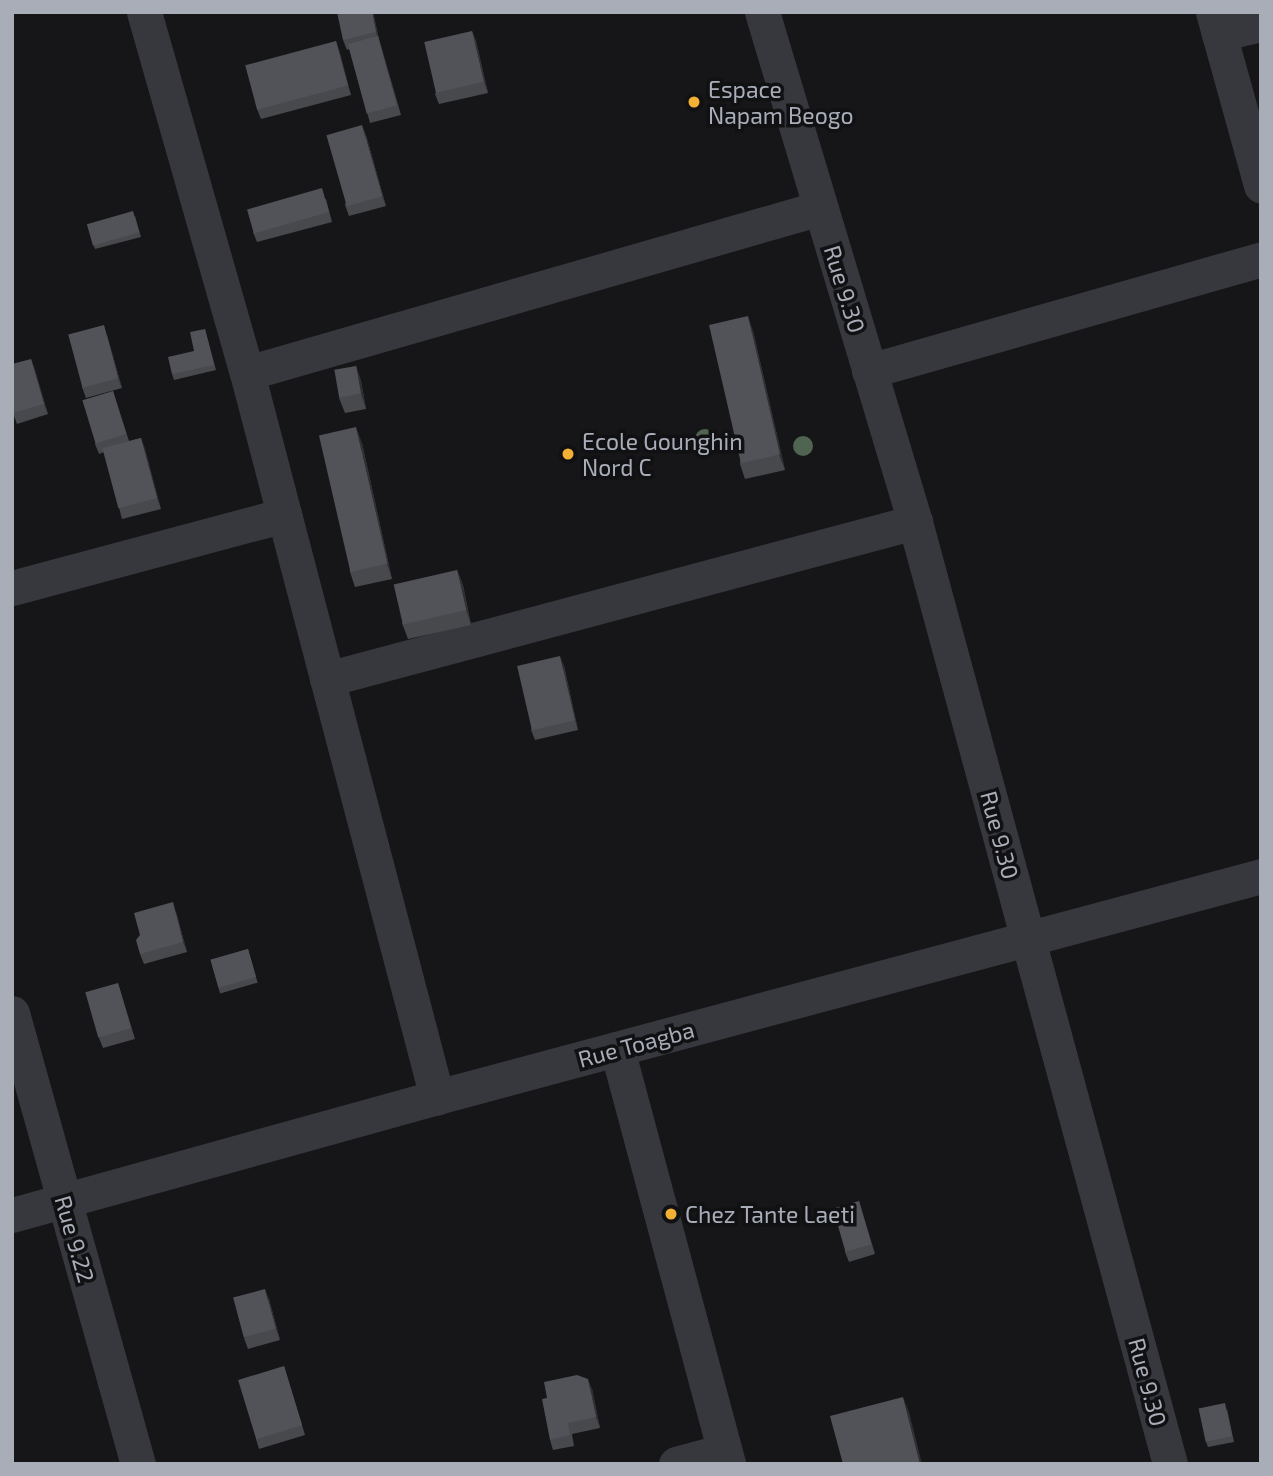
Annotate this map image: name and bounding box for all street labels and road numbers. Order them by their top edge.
street label: Rue 9.30 [819,242,871,336]
street label: Rue 9.30 [975,788,1025,882]
street label: Rue Toagba [575,1015,697,1073]
street label: Rue 9.22 [49,1192,101,1286]
street label: Rue 9.30 [1123,1335,1173,1429]

